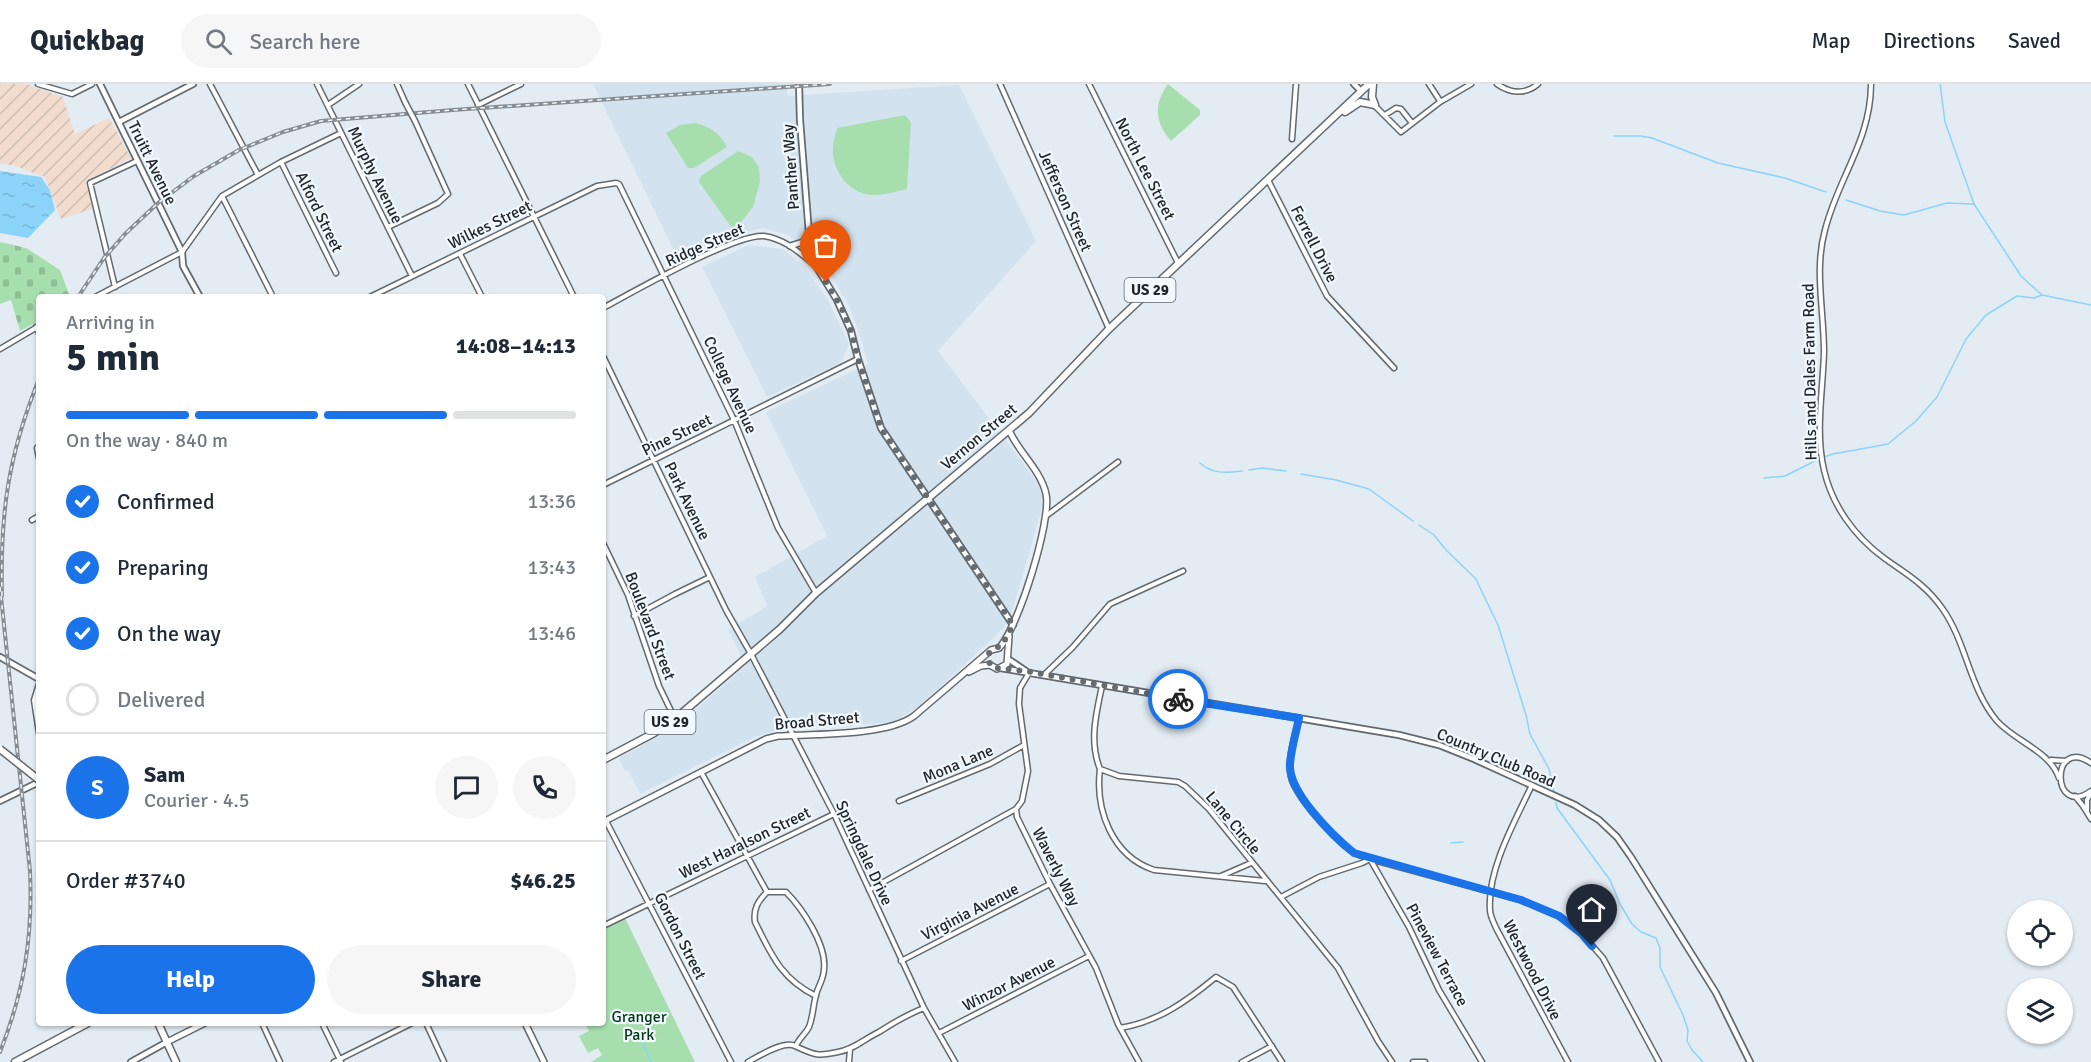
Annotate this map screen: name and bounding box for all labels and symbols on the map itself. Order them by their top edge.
street label: North Lee Street [1111,114,1180,224]
street label: Truitt Avenue [123,118,181,208]
street label: Murphy Avenue [343,123,407,227]
street label: Panther Way [778,123,804,210]
street label: Jefferson Street [1034,147,1096,255]
street label: Alford Street [291,168,347,256]
street label: Wilkes Street [445,196,535,254]
street label: Ferrell Drive [1286,202,1342,286]
street label: Ridge Street [663,219,748,271]
pin [800,220,851,282]
road number: US 29 [1124,278,1176,302]
street label: Hills and Dales Farm Road [1798,283,1822,461]
street label: College Avenue [699,333,761,437]
street label: Vernon Street [937,399,1021,475]
street label: Pine Street [639,409,716,461]
street label: Park Avenue [660,459,714,543]
street label: Boulevard Street [620,569,680,683]
courier [1148,669,1208,729]
street label: Broad Street [774,707,861,735]
road number: US 29 [644,710,696,734]
street label: Country Club Road [1433,724,1559,792]
street label: Mona Lane [920,740,996,788]
street label: Lane Circle [1201,787,1265,859]
street label: Springdale Drive [831,797,897,909]
street label: West Haralson Street [676,802,814,884]
street label: Waverly Way [1028,824,1085,910]
street label: Virginia Avenue [918,879,1022,945]
pin [1566,884,1617,946]
street label: Gordon Street [650,889,711,983]
street label: Pineview Terrace [1401,900,1473,1010]
street label: Westwood Drive [1498,917,1566,1023]
street label: Winzor Avenue [959,952,1059,1016]
park label: Granger Park [611,1007,667,1045]

